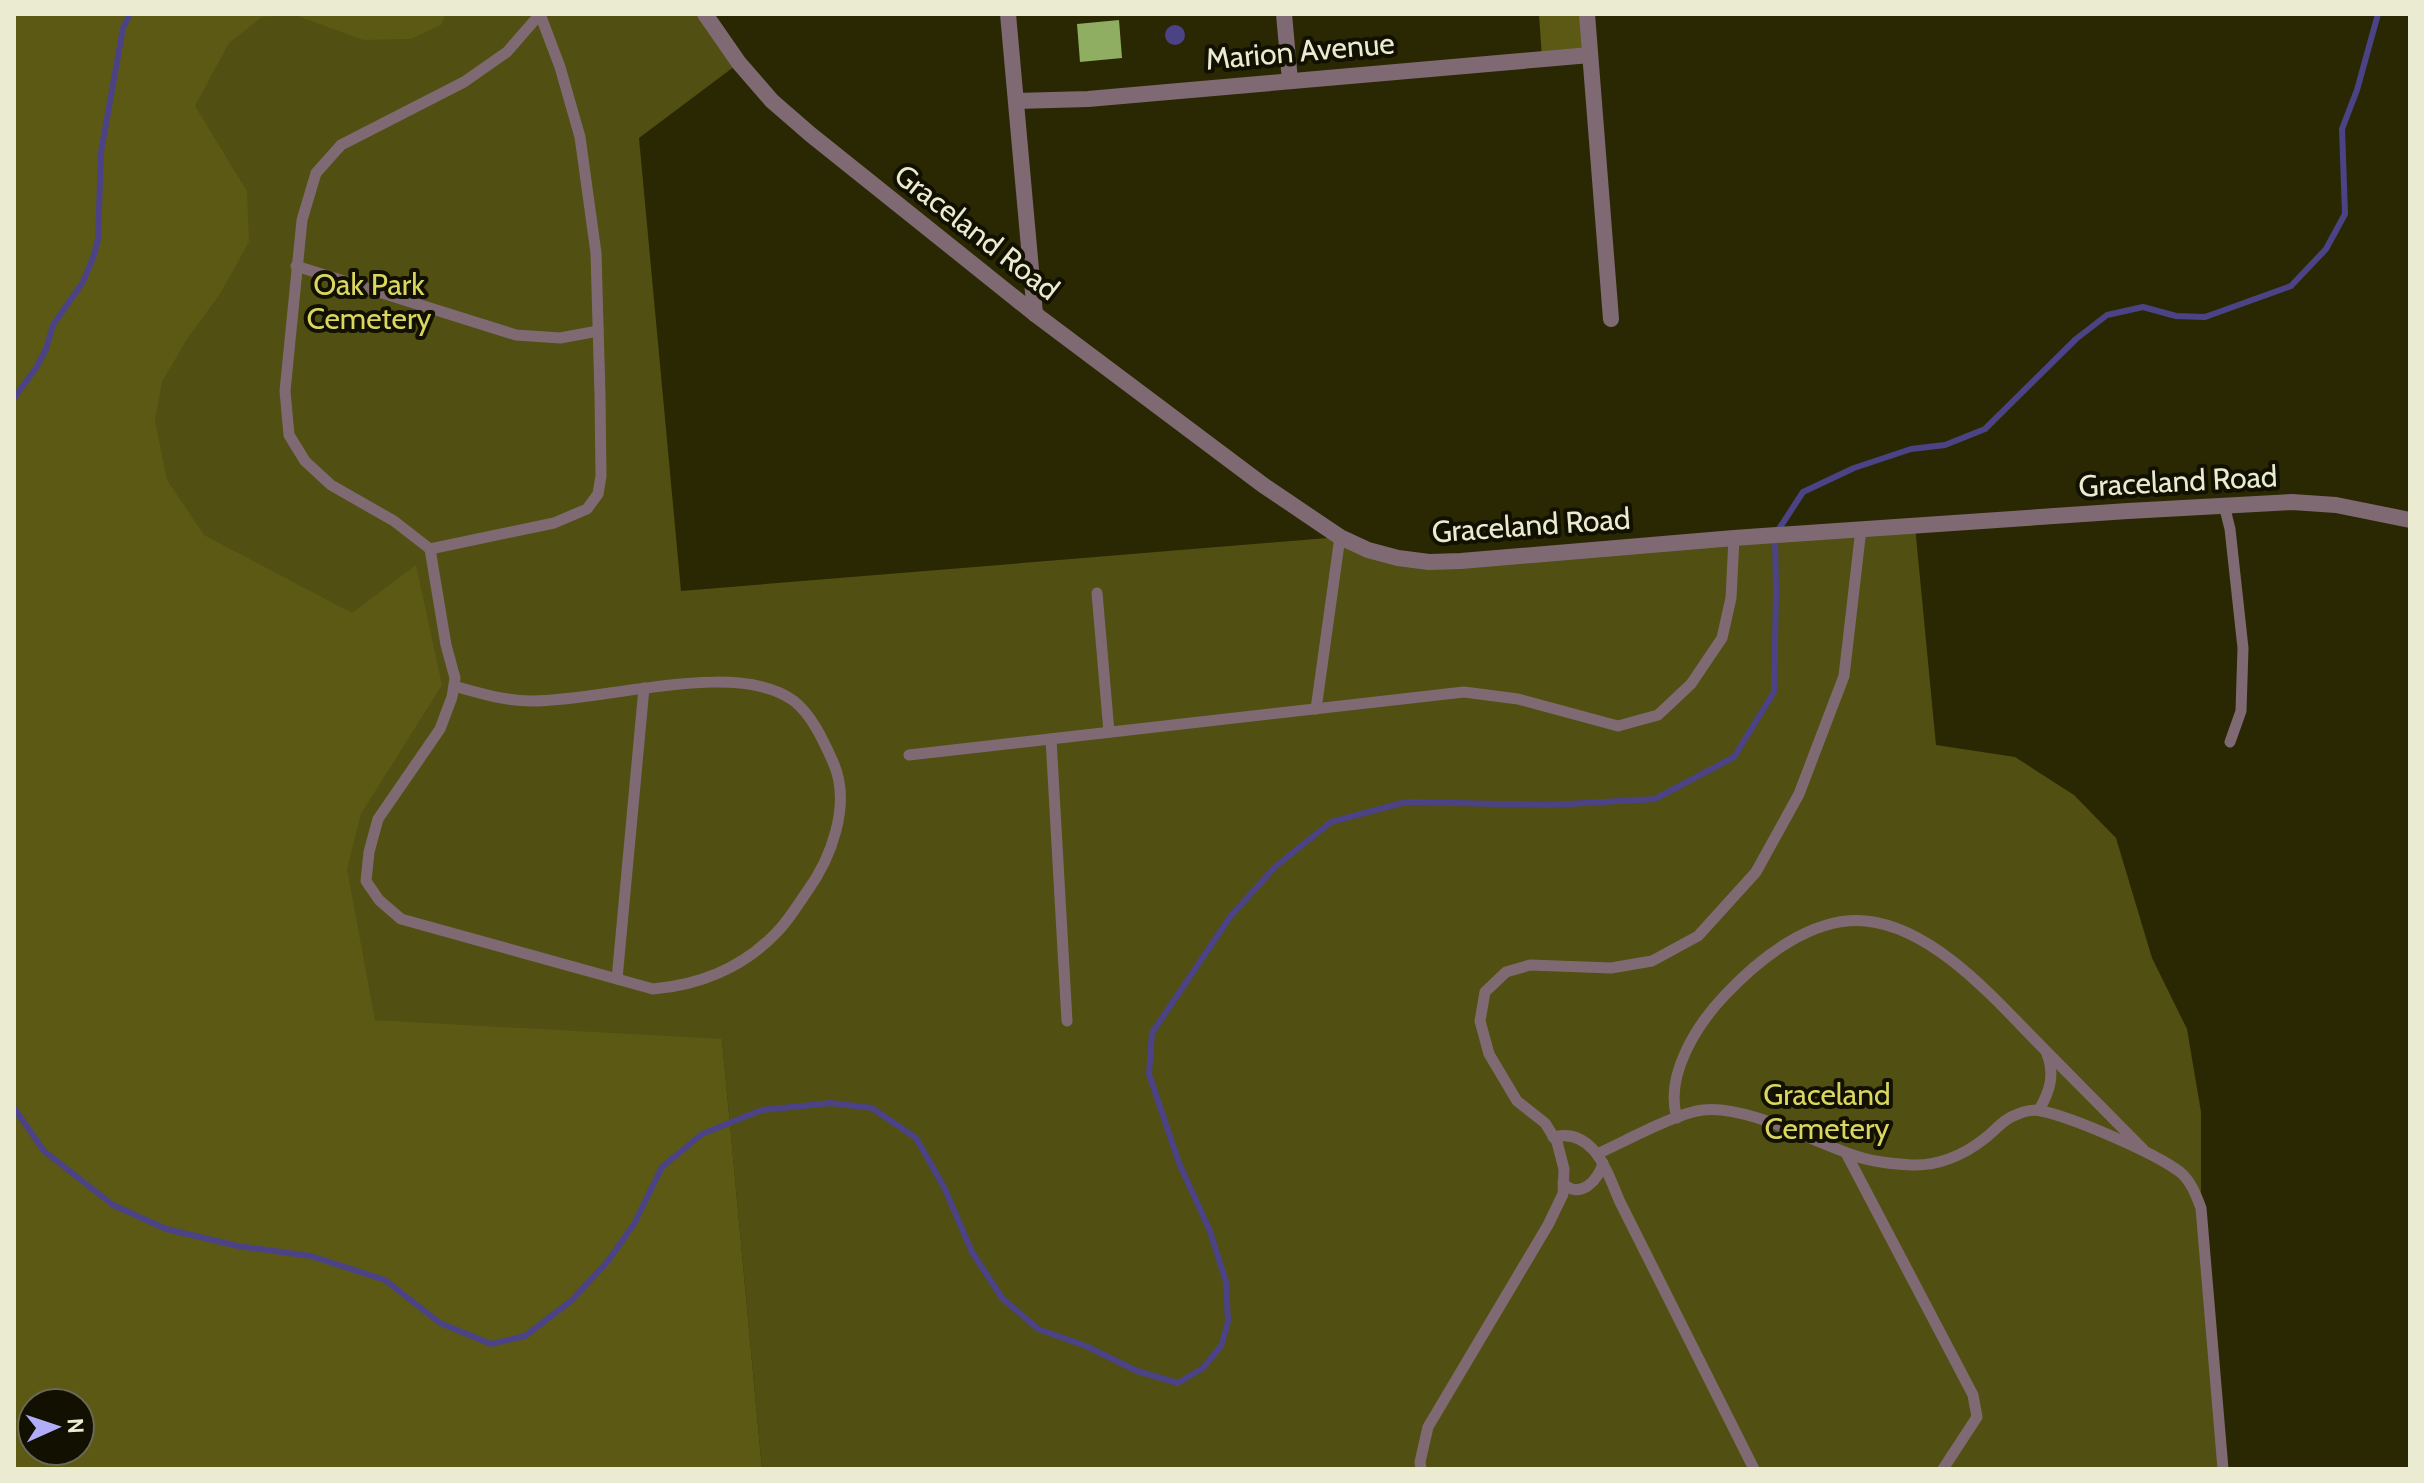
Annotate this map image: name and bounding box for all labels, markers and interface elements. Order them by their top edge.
street label: Marion Avenue [1204,24,1396,78]
street label: Graceland Road [887,156,1067,308]
park label: Oak Park Cemetery [306,266,432,337]
street label: Graceland Road [2078,457,2278,505]
street label: Graceland Road [1430,500,1632,550]
park label: Graceland Cemetery [1763,1076,1891,1147]
north arrow [16,1387,96,1467]
text: N [62,1418,89,1434]

